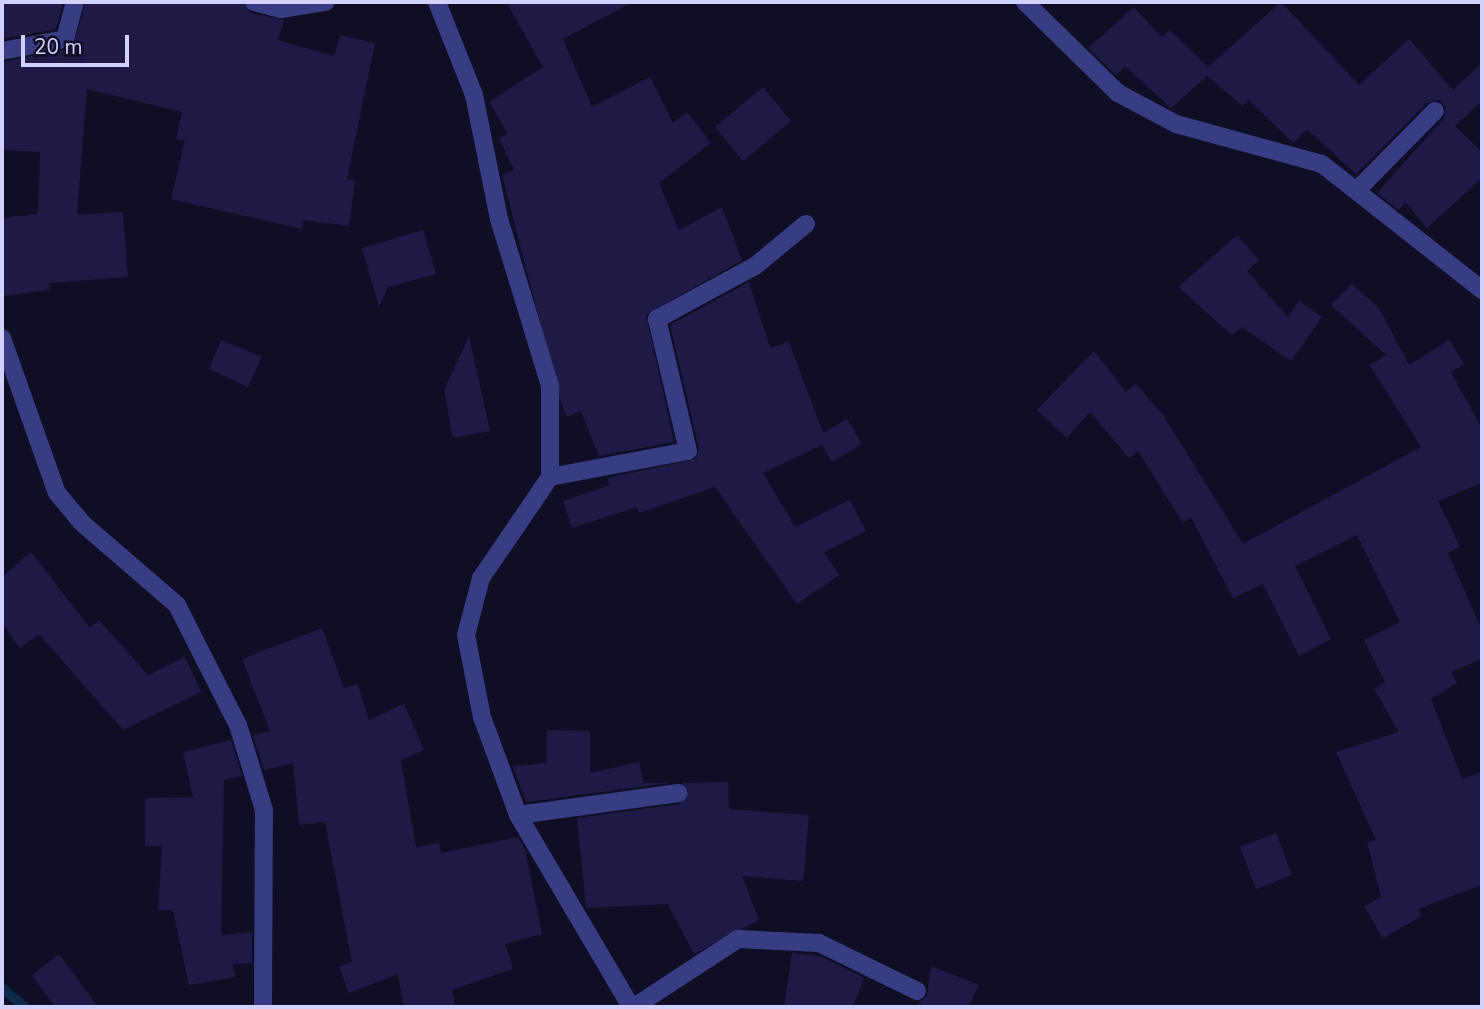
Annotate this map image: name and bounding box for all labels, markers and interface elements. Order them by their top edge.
scale bar [24,21,133,65]
text: 20 m [34,33,83,61]

